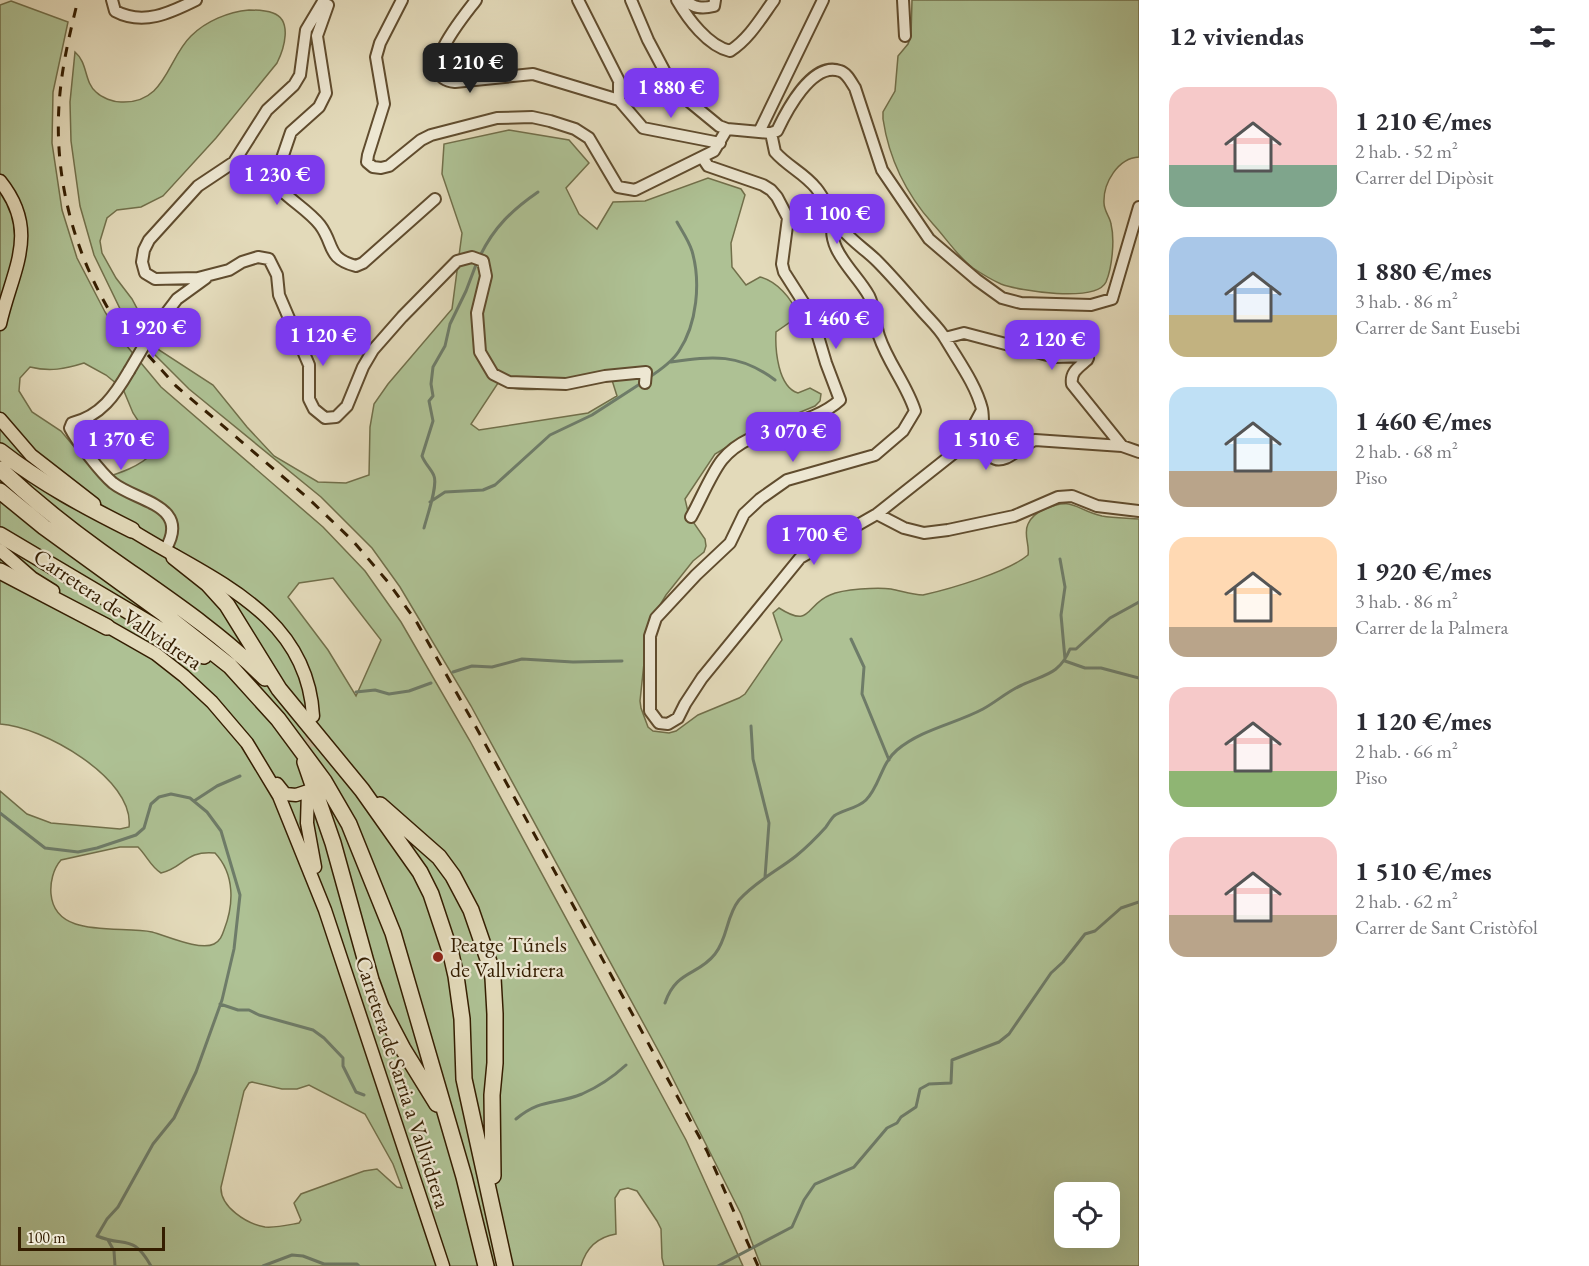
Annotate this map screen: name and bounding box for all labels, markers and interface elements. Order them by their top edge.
text: 12 viviendas [1169,19,1304,53]
icon: filters [1526,20,1559,53]
pin: 1 210 € [415,43,525,94]
text: 1 210 € [437,49,503,75]
pin: 1 880 € [616,68,726,119]
text: 1 880 € [638,74,704,100]
text: 1 210 €/mes [1355,104,1492,138]
icon: home [1217,111,1289,183]
text: 2 hab. · 52 m² [1355,138,1458,164]
pin: 1 230 € [222,155,332,206]
text: 1 230 € [244,161,310,187]
text: Carrer del Dipòsit [1355,164,1494,190]
pin: 1 100 € [782,194,892,245]
text: 1 100 € [804,200,870,226]
text: 1 880 €/mes [1355,254,1492,288]
icon: home [1217,261,1289,333]
text: 3 hab. · 86 m² [1355,288,1458,314]
pin: 1 460 € [781,299,891,350]
text: 1 460 € [803,305,869,331]
pin: 1 920 € [98,308,208,359]
text: 1 920 € [120,314,186,340]
text: Carrer de Sant Eusebi [1355,314,1520,340]
pin: 1 120 € [268,316,378,367]
pin: 2 120 € [997,320,1107,371]
text: 1 120 € [290,322,356,348]
text: 2 120 € [1019,326,1085,352]
text: 1 460 €/mes [1355,404,1492,438]
icon: home [1217,411,1289,483]
pin: 3 070 € [738,412,848,463]
text: 3 070 € [760,418,826,444]
pin: 1 370 € [66,420,176,471]
pin: 1 510 € [931,420,1041,471]
text: 1 370 € [88,426,154,452]
text: 1 510 € [953,426,1019,452]
text: 2 hab. · 68 m² [1355,438,1458,464]
text: Piso [1355,464,1387,490]
pin: 1 700 € [759,515,869,566]
text: 1 700 € [781,521,847,547]
street label: Carretera de Vallvidrera [28,542,208,676]
text: 1 920 €/mes [1355,554,1492,588]
icon: home [1217,561,1289,633]
text: 3 hab. · 86 m² [1355,588,1458,614]
text: Carrer de la Palmera [1355,614,1509,640]
text: 1 120 €/mes [1355,704,1492,738]
icon: home [1217,711,1289,783]
text: 2 hab. · 66 m² [1355,738,1458,764]
text: Piso [1355,764,1387,790]
text: 1 510 €/mes [1355,854,1492,888]
icon: home [1217,861,1289,933]
text: 2 hab. · 62 m² [1355,888,1458,914]
text: Carrer de Sant Cristòfol [1355,914,1538,940]
place label: Peatge Túnels de Vallvidrera [450,930,567,984]
marker: Peatge Túnels de Vallvidrera [431,950,445,964]
street label: Carretera de Sarria a Vallvidrera [349,952,458,1212]
map controls [1054,1182,1120,1248]
button: locate [1054,1182,1120,1248]
scale bar [18,1224,165,1252]
text: 100 m [27,1227,66,1248]

